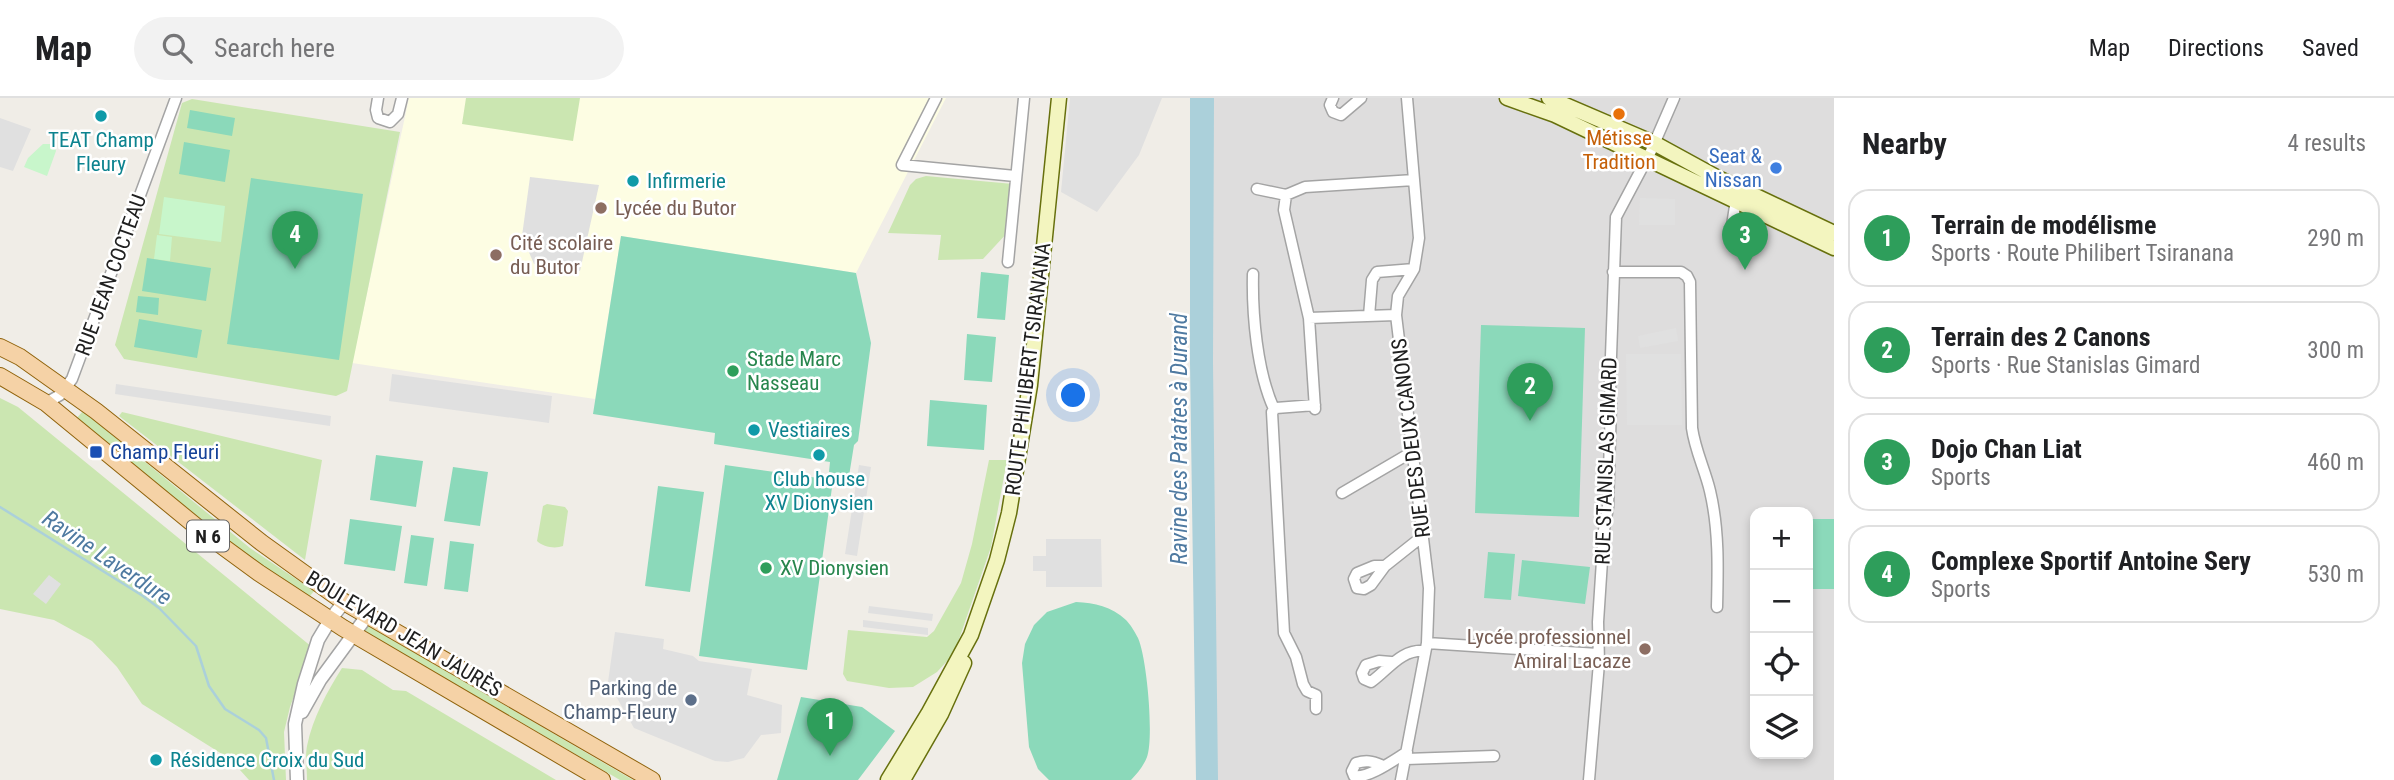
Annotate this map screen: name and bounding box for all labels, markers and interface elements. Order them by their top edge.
search box [134,17,624,80]
text: Map [35,29,92,68]
icon: search [158,29,196,67]
text: Search here [214,33,335,63]
text: Map [2089,34,2130,62]
text: Directions [2168,34,2264,62]
text: Saved [2302,34,2359,62]
marker: Métisse Tradition [1611,106,1627,122]
marker: TEAT Champ Fleury [93,108,109,124]
place label: Métisse Tradition [1582,126,1656,174]
text: Nearby [1862,126,1947,161]
place label: TEAT Champ Fleury [48,128,154,176]
text: 4 results [2288,130,2366,157]
place label: Seat & Nissan [1705,144,1763,192]
marker: Seat & Nissan [1768,160,1784,176]
place label: Infirmerie [647,169,726,193]
marker: Infirmerie [625,173,641,189]
street label: RUE JEAN COCTEAU [71,191,151,359]
place label: Lycée du Butor [615,196,736,220]
marker: Lycée du Butor [593,200,609,216]
text: Terrain de modélisme [1931,210,2156,240]
pin: 4 [272,211,318,269]
pin: 3 [1722,212,1768,270]
text: 1 [1881,225,1893,252]
text: 290 m [2307,225,2364,252]
place label: Cité scolaire du Butor [510,231,613,279]
text: Sports · Route Philibert Tsiranana [1931,240,2234,267]
street label: ROUTE PHILIBERT TSIRANANA [1001,241,1055,497]
marker: Cité scolaire du Butor [488,247,504,263]
water label: Ravine des Patates à Durand [1166,312,1193,565]
text: Terrain des 2 Canons [1931,322,2151,352]
street label: RUE DES DEUX CANONS [1387,337,1435,539]
text: 2 [1881,337,1893,364]
text: 300 m [2307,337,2364,364]
place label: Stade Marc Nasseau [747,347,841,395]
text: Sports · Rue Stanislas Gimard [1931,352,2200,379]
street label: RUE STANISLAS GIMARD [1590,357,1622,565]
marker: Stade Marc Nasseau [725,363,741,379]
pin: 2 [1507,363,1553,421]
your location [1056,378,1090,412]
place label: Vestiaires [768,418,850,442]
marker: Vestiaires [746,422,762,438]
text: Dojo Chan Liat [1931,434,2082,464]
place label: Champ Fleuri [110,440,219,464]
marker: Champ Fleuri [88,444,104,460]
marker: Club house XV Dionysien [811,447,827,463]
text: 3 [1881,449,1893,476]
text: 460 m [2307,449,2364,476]
text: Sports [1931,464,1991,491]
place label: Club house XV Dionysien [765,467,874,515]
water label: Ravine Laverdure [37,505,177,611]
map controls [1750,507,1813,759]
button: + [1750,507,1813,570]
road number: N 6 [187,520,229,551]
text: Complexe Sportif Antoine Sery [1931,546,2251,576]
place label: XV Dionysien [780,556,889,580]
marker: XV Dionysien [758,560,774,576]
text: 4 [1881,561,1893,588]
text: 530 m [2307,561,2364,588]
street label: BOULEVARD JEAN JAURÈS [302,566,506,702]
button: − [1750,570,1813,633]
text: Sports [1931,576,1991,603]
place label: Lycée professionnel Amiral Lacaze [1467,625,1631,673]
button: locate [1750,633,1813,696]
marker: Lycée professionnel Amiral Lacaze [1637,641,1653,657]
place label: Parking de Champ-Fleury [563,676,677,724]
marker: Parking de Champ-Fleury [683,692,699,708]
button: layers [1750,696,1813,759]
pin: 1 [807,698,853,756]
place label: Résidence Croix du Sud [170,748,365,772]
marker: Résidence Croix du Sud [148,752,164,768]

